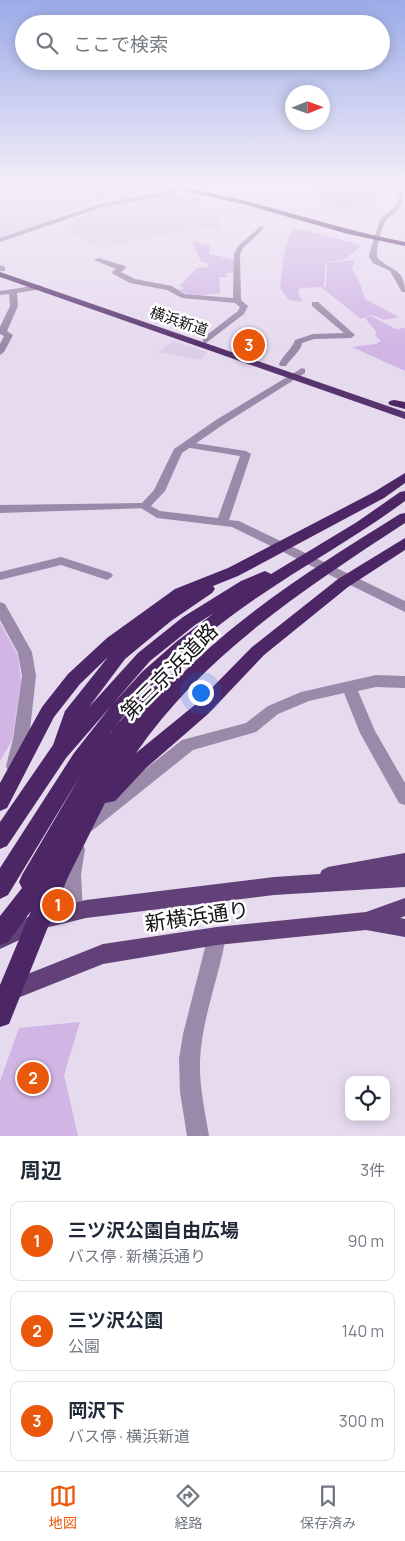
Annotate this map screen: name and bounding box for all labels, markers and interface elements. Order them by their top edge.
search box [15,15,390,70]
icon: search [33,29,61,57]
text: ここで検索 [73,31,168,57]
north arrow [285,85,330,130]
street label: 横浜新道 [147,301,211,341]
pin: 3 [233,326,265,364]
street label: 第三京浜道路 [115,617,223,725]
your location [188,680,214,706]
pin: 1 [42,886,74,924]
street label: 新横浜通り [143,895,251,937]
pin: 2 [17,1059,49,1097]
map controls [345,1076,390,1121]
button: locate [345,1076,390,1121]
text: 周辺 [20,1156,62,1184]
text: 3件 [360,1159,385,1181]
text: 三ツ沢公園自由広場 [68,1217,239,1243]
text: 1 [33,1230,41,1252]
text: 90 m [348,1230,384,1252]
text: バス停 · 新横浜通り [68,1245,206,1267]
text: 三ツ沢公園 [68,1307,163,1333]
text: 2 [32,1320,42,1342]
text: 140 m [342,1320,384,1342]
text: 公園 [68,1335,100,1357]
text: 岡沢下 [68,1397,125,1423]
text: 3 [32,1410,42,1432]
text: 300 m [339,1410,384,1432]
text: バス停 · 横浜新道 [68,1425,190,1447]
tab: 地図 [49,1482,77,1532]
tab: 経路 [174,1482,202,1532]
tab: 保存済み [300,1482,356,1532]

